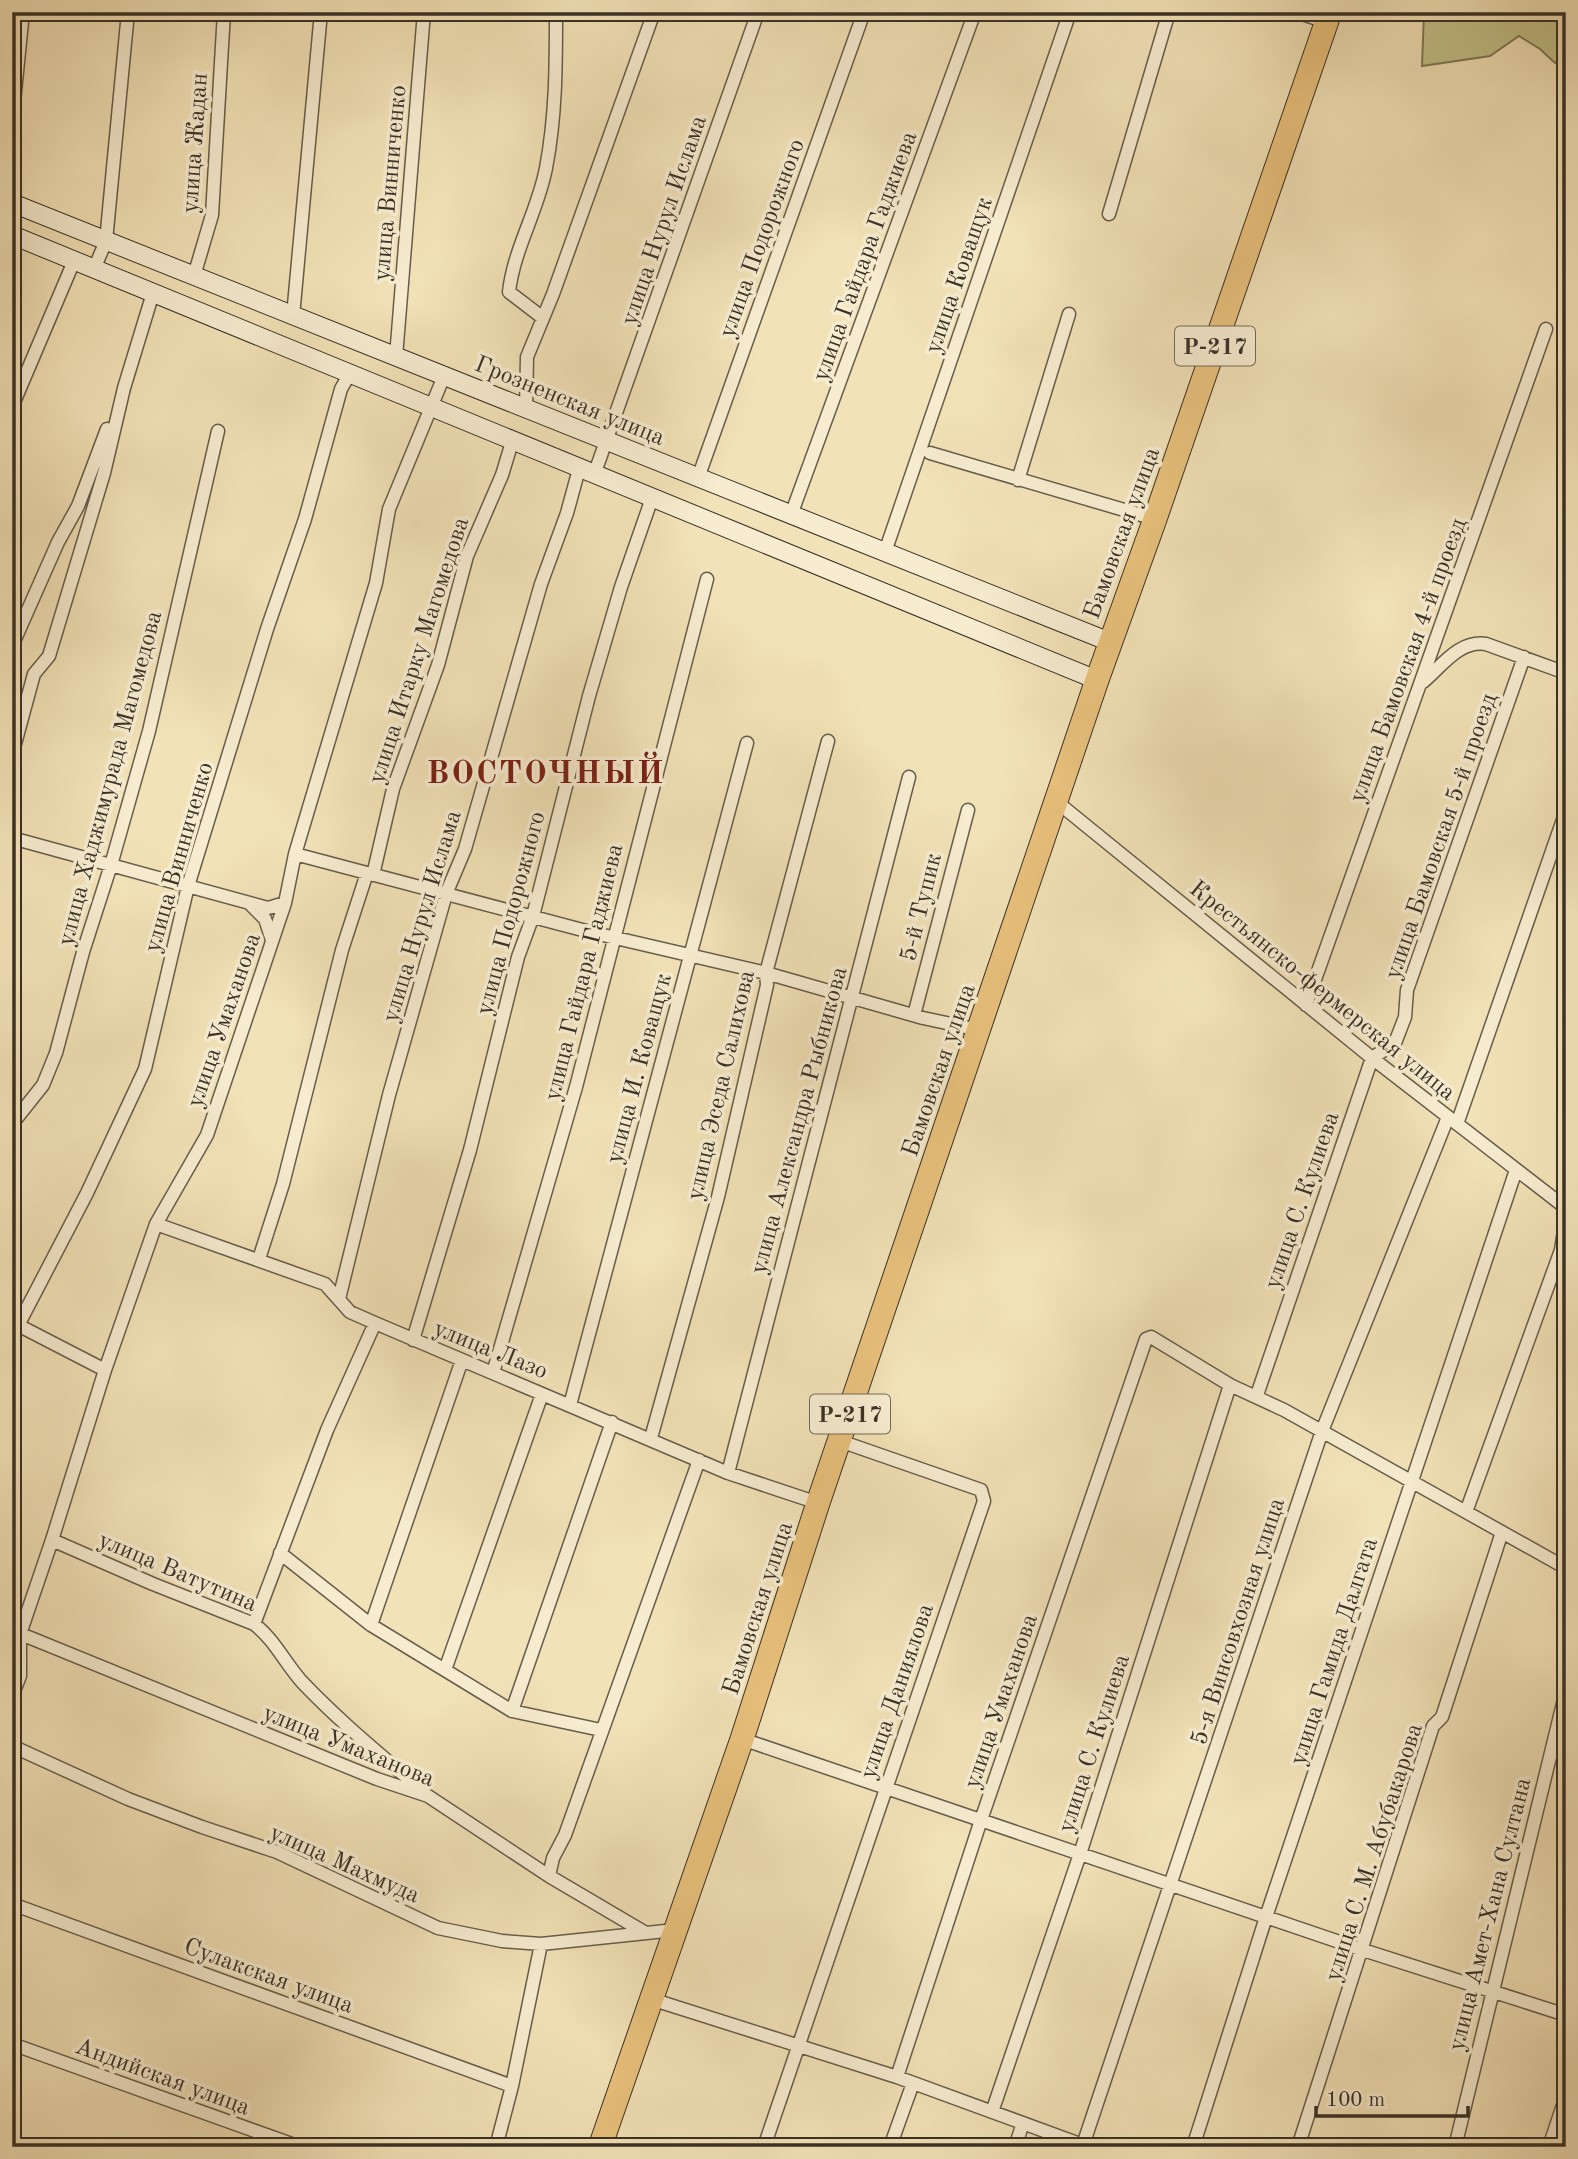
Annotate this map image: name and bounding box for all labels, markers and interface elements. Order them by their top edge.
street label: улица Жадан [179,72,213,214]
street label: улица Винниченко [370,84,412,282]
street label: улица Нурул Ислама [618,112,712,329]
street label: улица Гайдара Гаджиева [809,128,922,385]
street label: улица Подорожного [716,136,810,341]
street label: улица Коващук [922,194,998,357]
road number: Р-217 [1175,326,1255,366]
street label: Грозненская улица [471,353,668,451]
street label: Бамовская улица [1081,444,1165,623]
street label: улица Итарку Магомедова [365,514,474,787]
street label: улица Бамовская 4-й проезд [1346,515,1472,806]
street label: улица Хаджимурада Магомедова [55,608,167,949]
street label: улица Бамовская 5-й проезд [1382,690,1502,983]
district label: ВОСТОЧНЫЙ [427,751,666,791]
street label: улица Винниченко [141,760,219,956]
street label: улица Нурул Ислама [379,808,467,1025]
street label: улица Подорожного [473,809,551,1018]
street label: улица Гайдара Гаджиева [541,841,629,1104]
street label: 5-й Тупик [897,851,947,964]
street label: Крестьянско-фермерская улица [1184,877,1459,1106]
street label: улица Умаханова [184,930,266,1111]
street label: улица Александра Рыбникова [747,964,853,1277]
street label: улица Эседа Салихова [684,968,760,1203]
street label: улица И. Коващук [603,971,677,1166]
street label: Бамовская улица [899,981,981,1160]
street label: улица С. Кулиева [1261,1109,1345,1292]
street label: улица Лазо [430,1317,551,1385]
road number: Р-217 [810,1394,890,1434]
street label: 5-я Винсовхозная улица [1188,1495,1290,1748]
street label: Бамовская улица [720,1519,798,1698]
street label: улица Ватутина [94,1529,260,1617]
street label: улица Гамида Далгата [1287,1535,1383,1768]
street label: улица Даниялова [857,1601,939,1782]
street label: улица Умаханова [961,1611,1043,1792]
street label: улица С. Кулиева [1055,1651,1135,1836]
street label: улица Умаханова [259,1701,438,1792]
street label: улица С. М. Абубакарова [1322,1721,1428,1984]
street label: улица Амет-Хана Султана [1445,1775,1537,2054]
street label: улица Махмуда [265,1821,423,1909]
street label: Сулакская улица [180,1935,356,2019]
street label: Андийская улица [72,2035,253,2121]
scale bar [1316,2075,1468,2119]
text: 100 m [1326,2090,1385,2111]

